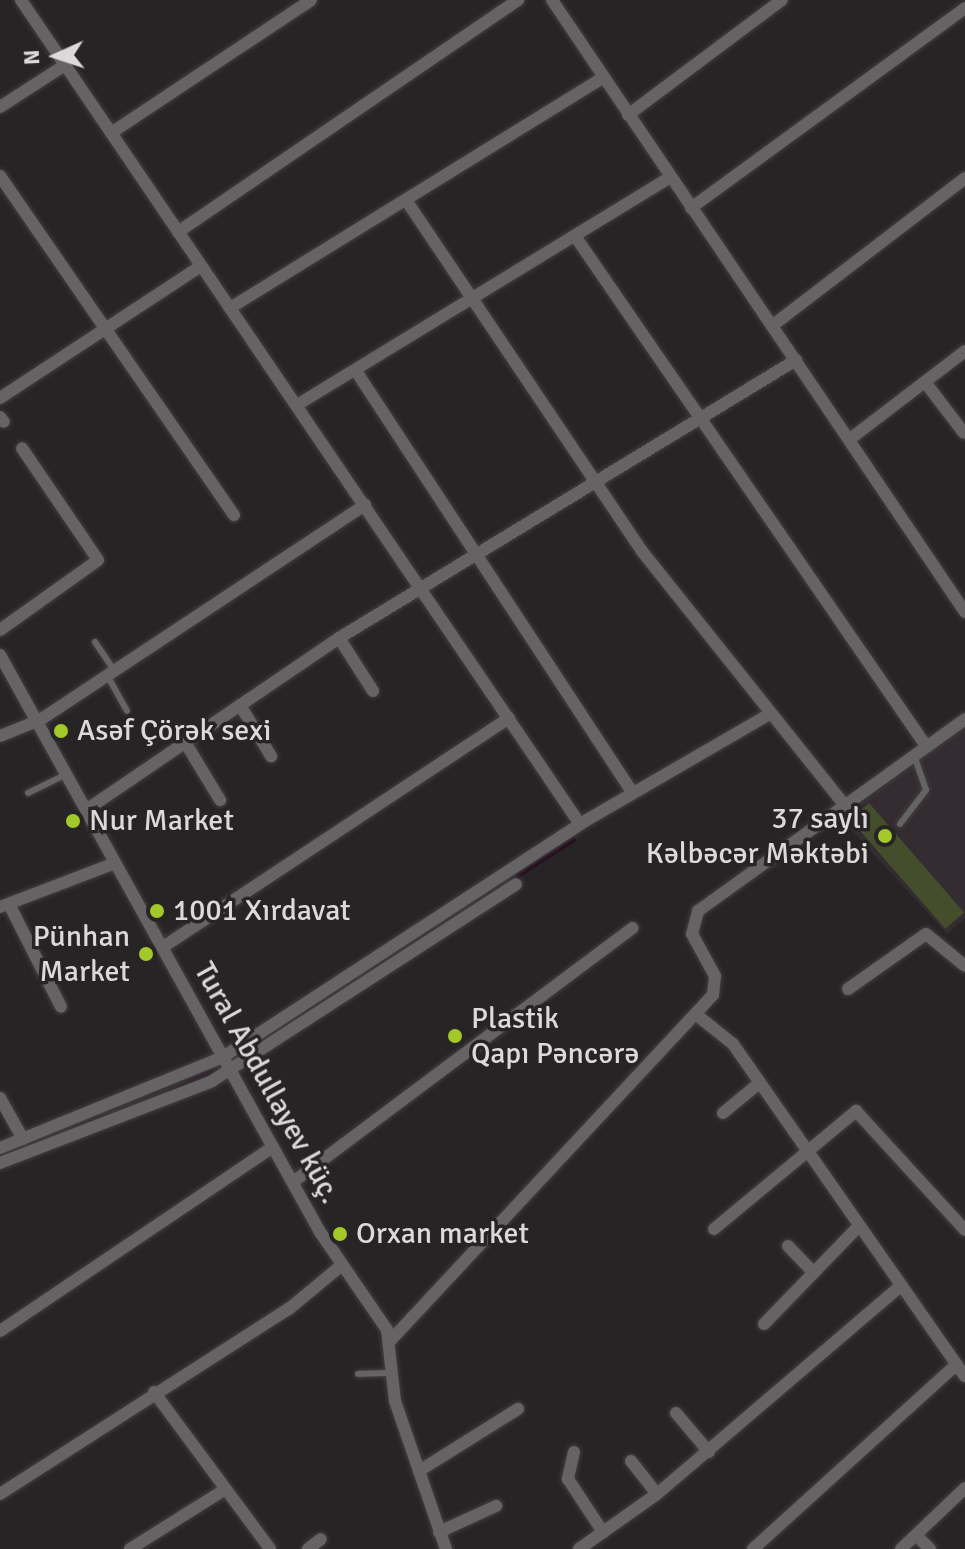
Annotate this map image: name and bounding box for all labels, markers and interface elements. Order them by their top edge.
north arrow [16,16,96,96]
text: N [18,49,45,66]
place label: Asəf Çörək sexi [77,713,271,749]
marker: Asəf Çörək sexi [52,722,70,740]
place label: 37 saylı Kəlbəcər Məktəbi [646,801,869,872]
place label: Nur Market [89,803,234,839]
marker: Nur Market [64,812,82,830]
marker: 37 saylı Kəlbəcər Məktəbi [876,827,894,845]
place label: 1001 Xırdavat [173,893,351,929]
marker: 1001 Xırdavat [148,902,166,920]
place label: Pünhan Market [33,919,130,990]
marker: Pünhan Market [137,945,155,963]
street label: Tural Abdullayev küç. [186,956,348,1210]
place label: Plastik Qapı Pəncərə [471,1001,639,1072]
marker: Plastik Qapı Pəncərə [446,1027,464,1045]
place label: Orxan market [356,1216,529,1252]
marker: Orxan market [331,1225,349,1243]

